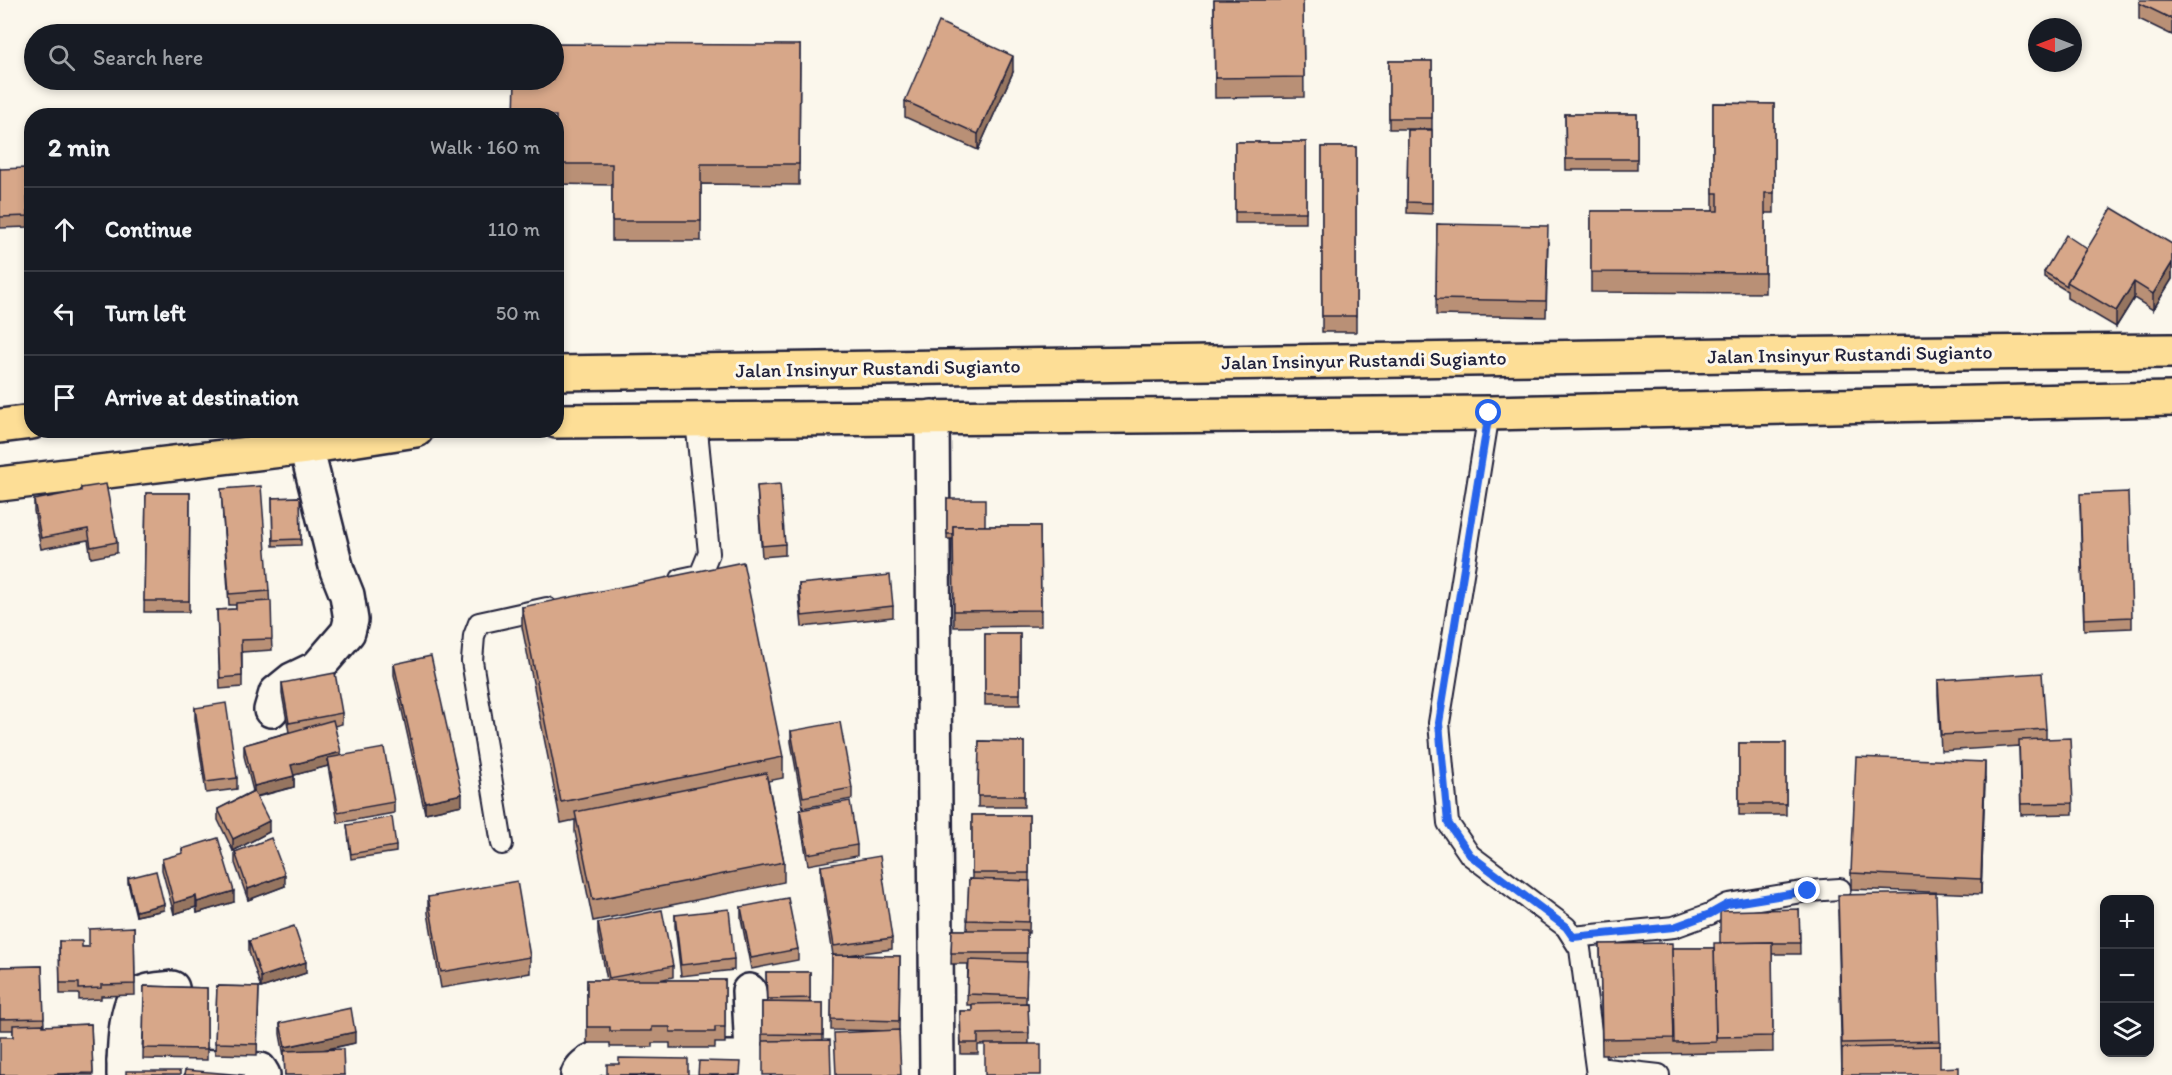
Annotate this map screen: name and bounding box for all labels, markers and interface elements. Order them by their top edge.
north arrow [2028,18,2082,72]
search box [24,24,564,90]
icon: search [45,41,78,74]
text: Search here [93,44,203,71]
text: 2 min [48,131,110,163]
text: Walk · 160 m [430,135,540,159]
icon: ahead [48,213,81,246]
text: Continue [105,216,192,243]
text: 110 m [488,217,540,241]
icon: left [48,297,81,330]
text: Turn left [105,300,186,327]
text: 50 m [496,301,540,325]
street label: Jalan Insinyur Rustandi Sugianto [1707,340,1993,368]
street label: Jalan Insinyur Rustandi Sugianto [1221,346,1507,374]
street label: Jalan Insinyur Rustandi Sugianto [735,354,1021,382]
icon: arrive [48,381,81,414]
text: Arrive at destination [105,384,299,411]
route start [1475,399,1501,425]
route end [1794,877,1820,903]
map controls [2100,895,2154,1057]
button: + [2100,895,2154,949]
button: − [2100,949,2154,1003]
button: layers [2100,1003,2154,1057]

